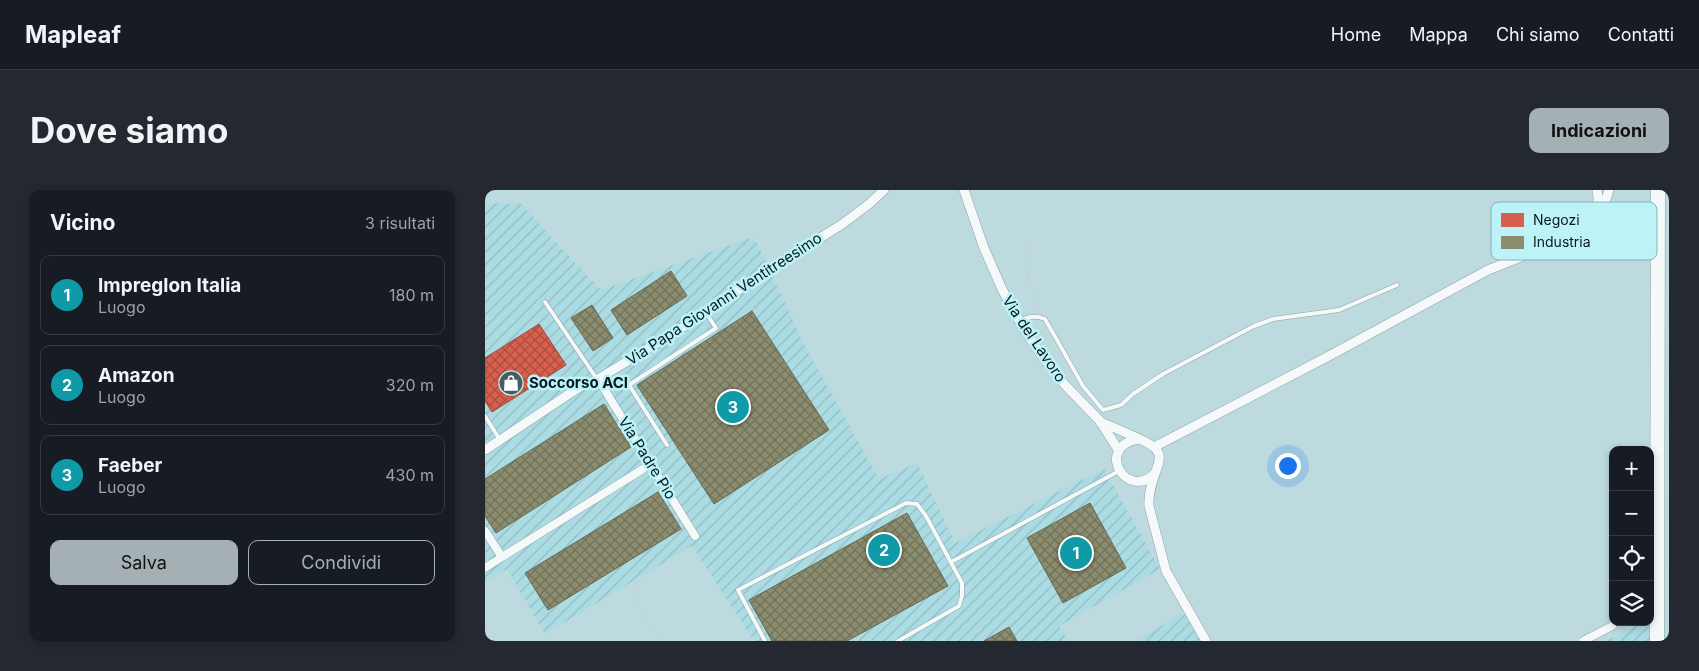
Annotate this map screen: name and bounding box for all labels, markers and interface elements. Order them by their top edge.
text: Mapleaf [25,20,121,49]
text: Home [1331,24,1381,45]
text: Mappa [1409,24,1468,45]
text: Chi siamo [1496,24,1580,45]
text: Contatti [1608,24,1674,45]
button: Indicazioni [1529,108,1669,153]
text: Dove siamo [30,109,228,151]
legend [1491,202,1657,260]
text: Vicino [50,210,115,235]
text: Negozi [1533,211,1580,228]
text: 3 risultati [365,213,435,233]
street label: Via Papa Giovanni Ventitreesimo [622,228,825,369]
text: Industria [1533,233,1591,250]
text: Impreglon Italia [98,274,241,297]
text: 1 [64,285,70,305]
text: 180 m [389,285,434,305]
street label: Via del Lavoro [998,292,1070,386]
text: Luogo [98,297,146,317]
text: Amazon [98,364,175,387]
shop icon: Soccorso ACI [498,370,524,396]
place label: Soccorso ACI [529,373,628,392]
text: 2 [62,375,72,395]
text: 320 m [386,375,434,395]
text: Luogo [98,387,146,407]
pin: 3 [717,388,749,426]
street label: Via Padre Pio [614,413,680,503]
map controls [1609,446,1654,626]
button: + [1609,446,1654,491]
your location [1275,453,1301,479]
text: Faeber [98,454,162,477]
text: 3 [62,465,72,485]
text: 430 m [385,465,434,485]
text: Luogo [98,477,146,497]
button: − [1609,491,1654,536]
pin: 2 [868,531,900,569]
pin: 1 [1060,534,1092,572]
button: locate [1609,536,1654,581]
button: Salva [50,540,238,585]
button: Condividi [248,540,435,585]
button: layers [1609,581,1654,626]

